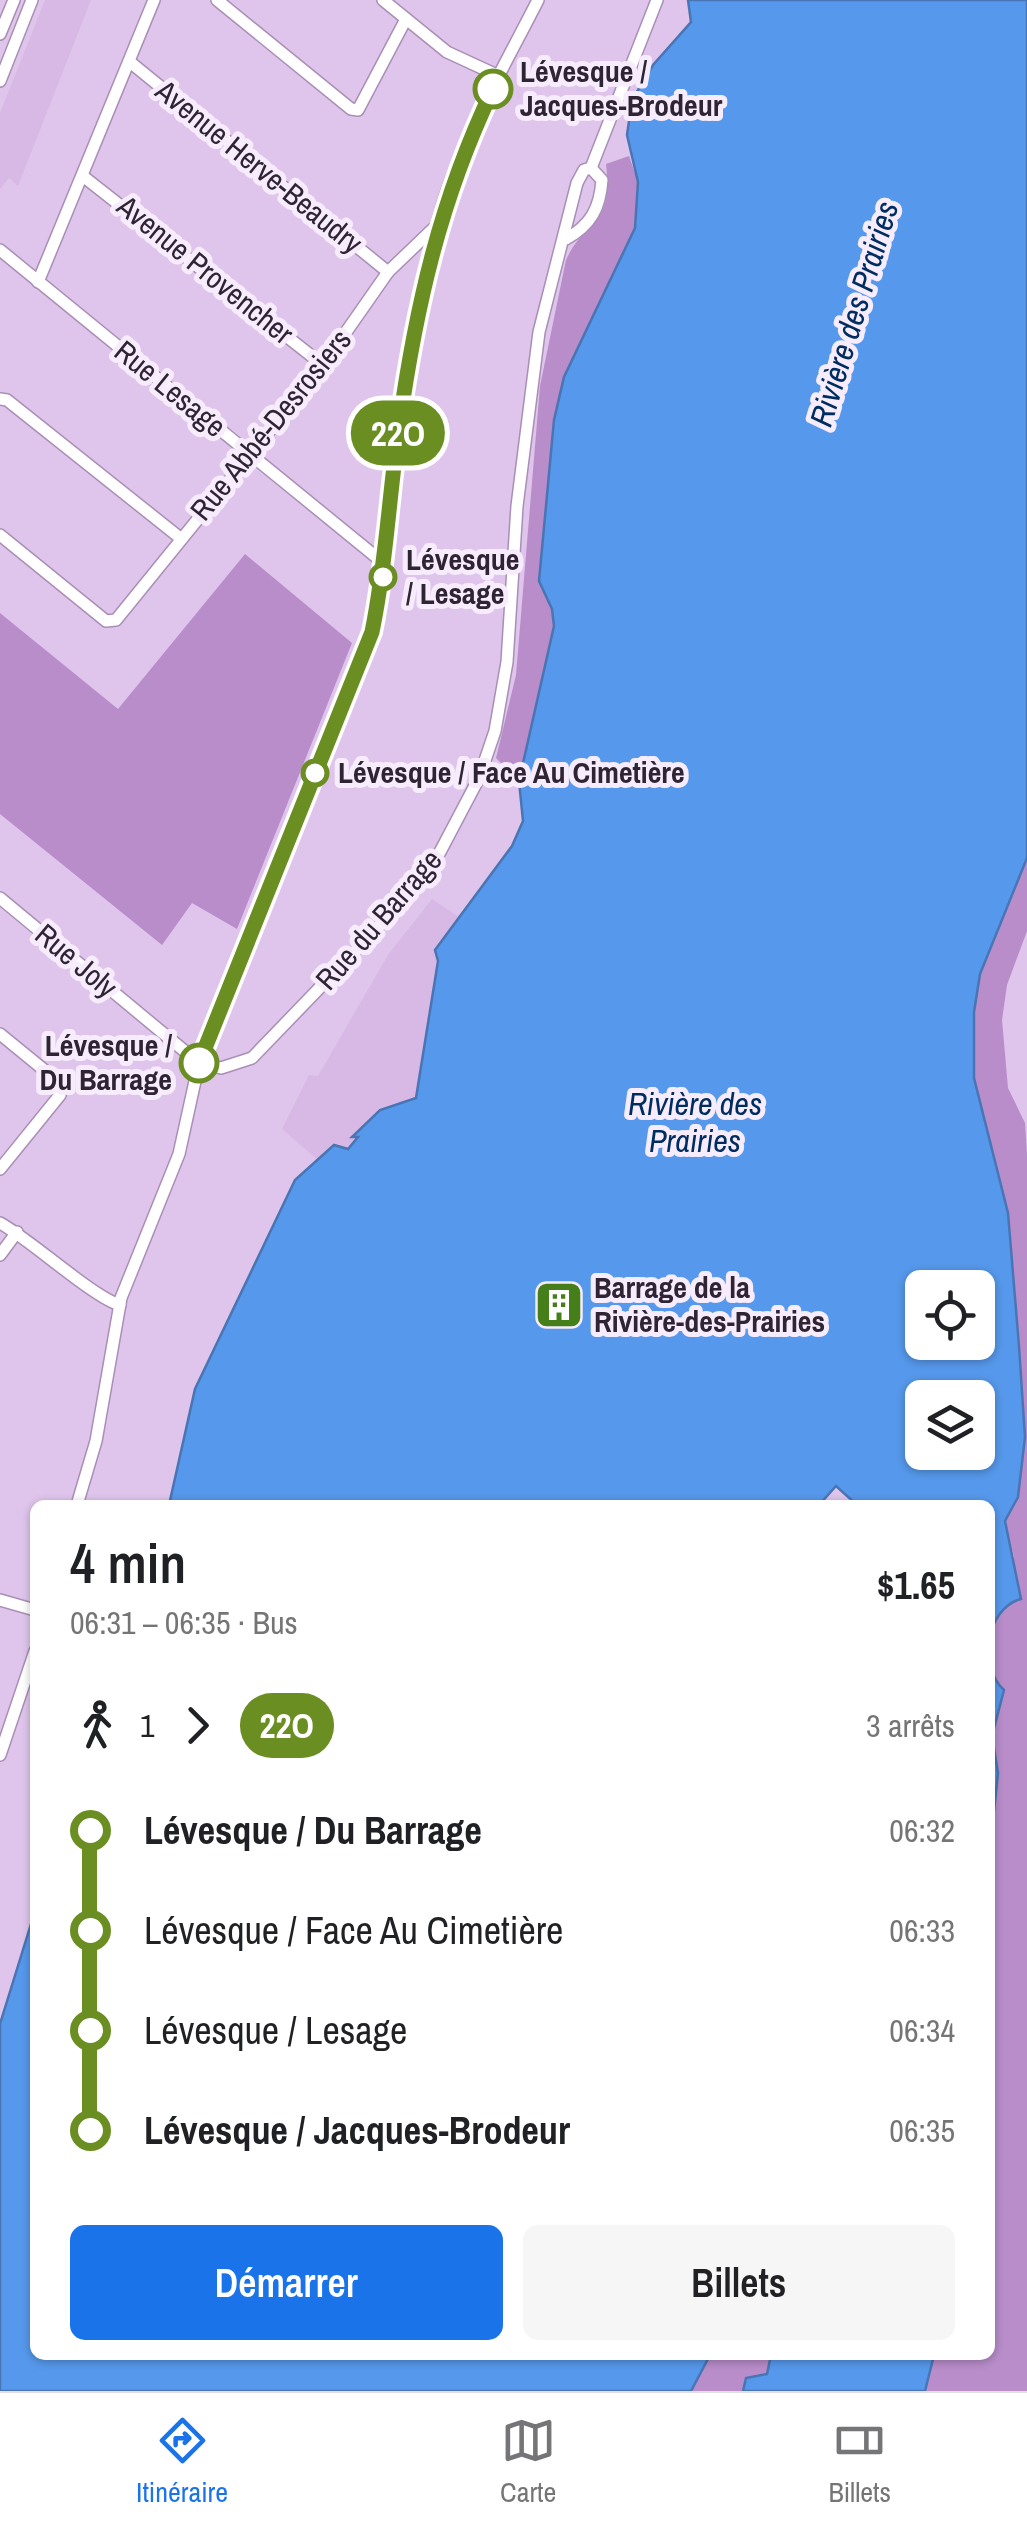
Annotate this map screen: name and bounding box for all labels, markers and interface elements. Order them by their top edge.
place label: Lévesque / Jacques-Brodeur [520,51,723,125]
street label: Avenue Herve-Beaudry [147,70,372,263]
marker: Lévesque / Jacques-Brodeur [474,70,512,108]
street label: Avenue Provencher [108,185,303,353]
water label: Rivière des Prairies [799,196,908,432]
street label: Rue Abbé-Desrosiers [181,320,360,528]
street label: Rue Lesage [106,331,235,446]
line badge: 22O [340,400,456,466]
text: 22O [371,410,425,457]
place label: Lévesque / Lesage [406,539,520,613]
marker: Lévesque / Lesage [370,564,396,590]
place label: Lévesque / Face Au Cimetière [338,752,685,792]
marker: Lévesque / Face Au Cimetière [302,760,328,786]
street label: Rue du Barrage [306,841,450,998]
street label: Rue Joly [27,914,127,1007]
place label: Lévesque / Du Barrage [39,1025,172,1099]
marker: Lévesque / Du Barrage [180,1044,218,1082]
water label: Rivière des Prairies [628,1082,762,1162]
place label: Barrage de la Rivière-des-Prairies [594,1267,825,1341]
map controls [905,1270,995,1470]
button: locate [905,1270,995,1360]
building icon: Barrage de la Rivière-des-Prairies [533,1279,585,1331]
button: layers [905,1380,995,1470]
text: 4 min [70,1526,186,1600]
text: $1.65 [877,1560,955,1611]
text: 06:31 – 06:35 · Bus [70,1601,298,1644]
icon: walk [70,1698,125,1753]
icon: forward [170,1698,225,1753]
text: 22O [260,1702,314,1749]
text: 1 [140,1704,155,1747]
text: 3 arrêts [866,1704,955,1747]
text: Lévesque / Du Barrage [144,1805,482,1856]
text: 06:32 [889,1809,955,1852]
text: Lévesque / Face Au Cimetière [144,1905,563,1956]
text: 06:33 [889,1909,955,1952]
text: Lévesque / Lesage [144,2005,407,2056]
text: 06:34 [889,2009,955,2052]
text: Lévesque / Jacques-Brodeur [144,2105,570,2156]
text: 06:35 [889,2109,955,2152]
button: Démarrer [70,2225,503,2340]
button: Billets [523,2225,955,2340]
tab: Itinéraire [136,2413,228,2511]
tab: Carte [500,2413,556,2511]
tab: Billets [828,2413,891,2511]

